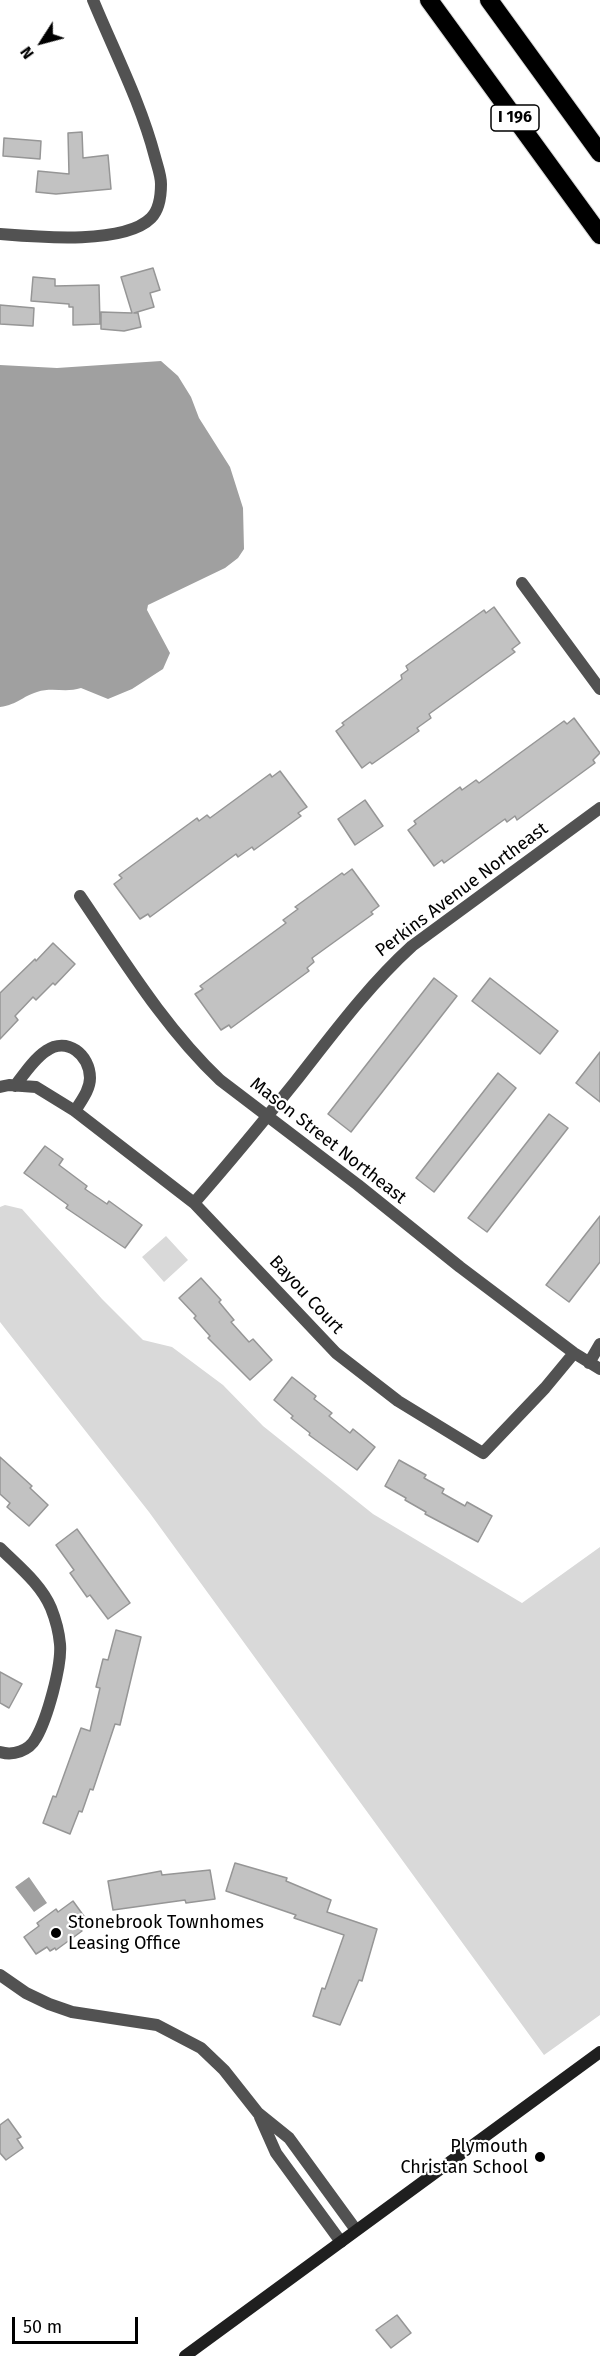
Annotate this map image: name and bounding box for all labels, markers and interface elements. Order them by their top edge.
north arrow [12,12,72,72]
text: N [16,43,38,63]
road number: I 196 [491,105,539,131]
street label: Perkins Avenue Northeast [372,818,552,962]
street label: Mason Street Northeast [246,1073,410,1209]
street label: Bayou Court [264,1251,348,1339]
place label: Stonebrook Townhomes Leasing Office [68,1912,264,1954]
marker: Stonebrook Townhomes Leasing Office [49,1926,63,1940]
place label: Plymouth Christan School [400,2136,528,2178]
marker: Plymouth Christan School [533,2150,547,2164]
scale bar [15,2305,141,2343]
text: 50 m [23,2316,62,2338]

